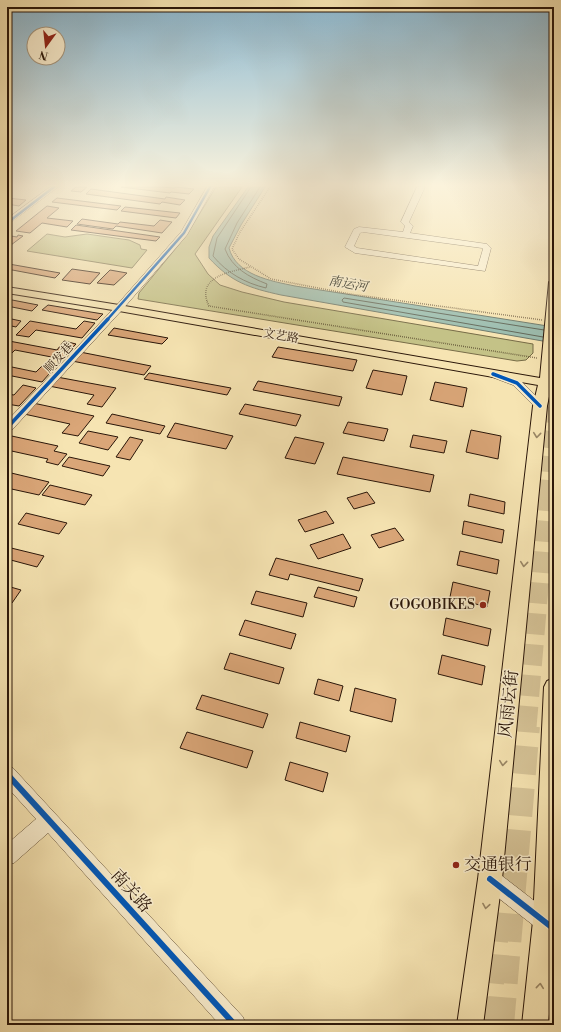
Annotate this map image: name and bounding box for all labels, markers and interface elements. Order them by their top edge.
north arrow [26,26,66,66]
text: N [37,47,50,63]
water label: 南运河 [327,273,371,296]
street label: 文艺路 [262,325,300,347]
street label: 顺发巷 [41,340,77,376]
one-way arrow [533,432,542,438]
one-way arrow [520,561,529,567]
place label: GOGOBIKES [389,596,475,614]
marker: GOGOBIKES [478,600,488,610]
street label: 风雨坛街 [495,669,523,739]
one-way arrow [499,760,508,766]
place label: 交通银行 [464,854,532,876]
marker: 交通银行 [451,860,461,870]
street label: 南关路 [106,865,156,917]
one-way arrow [482,903,491,909]
one-way arrow [535,983,544,989]

